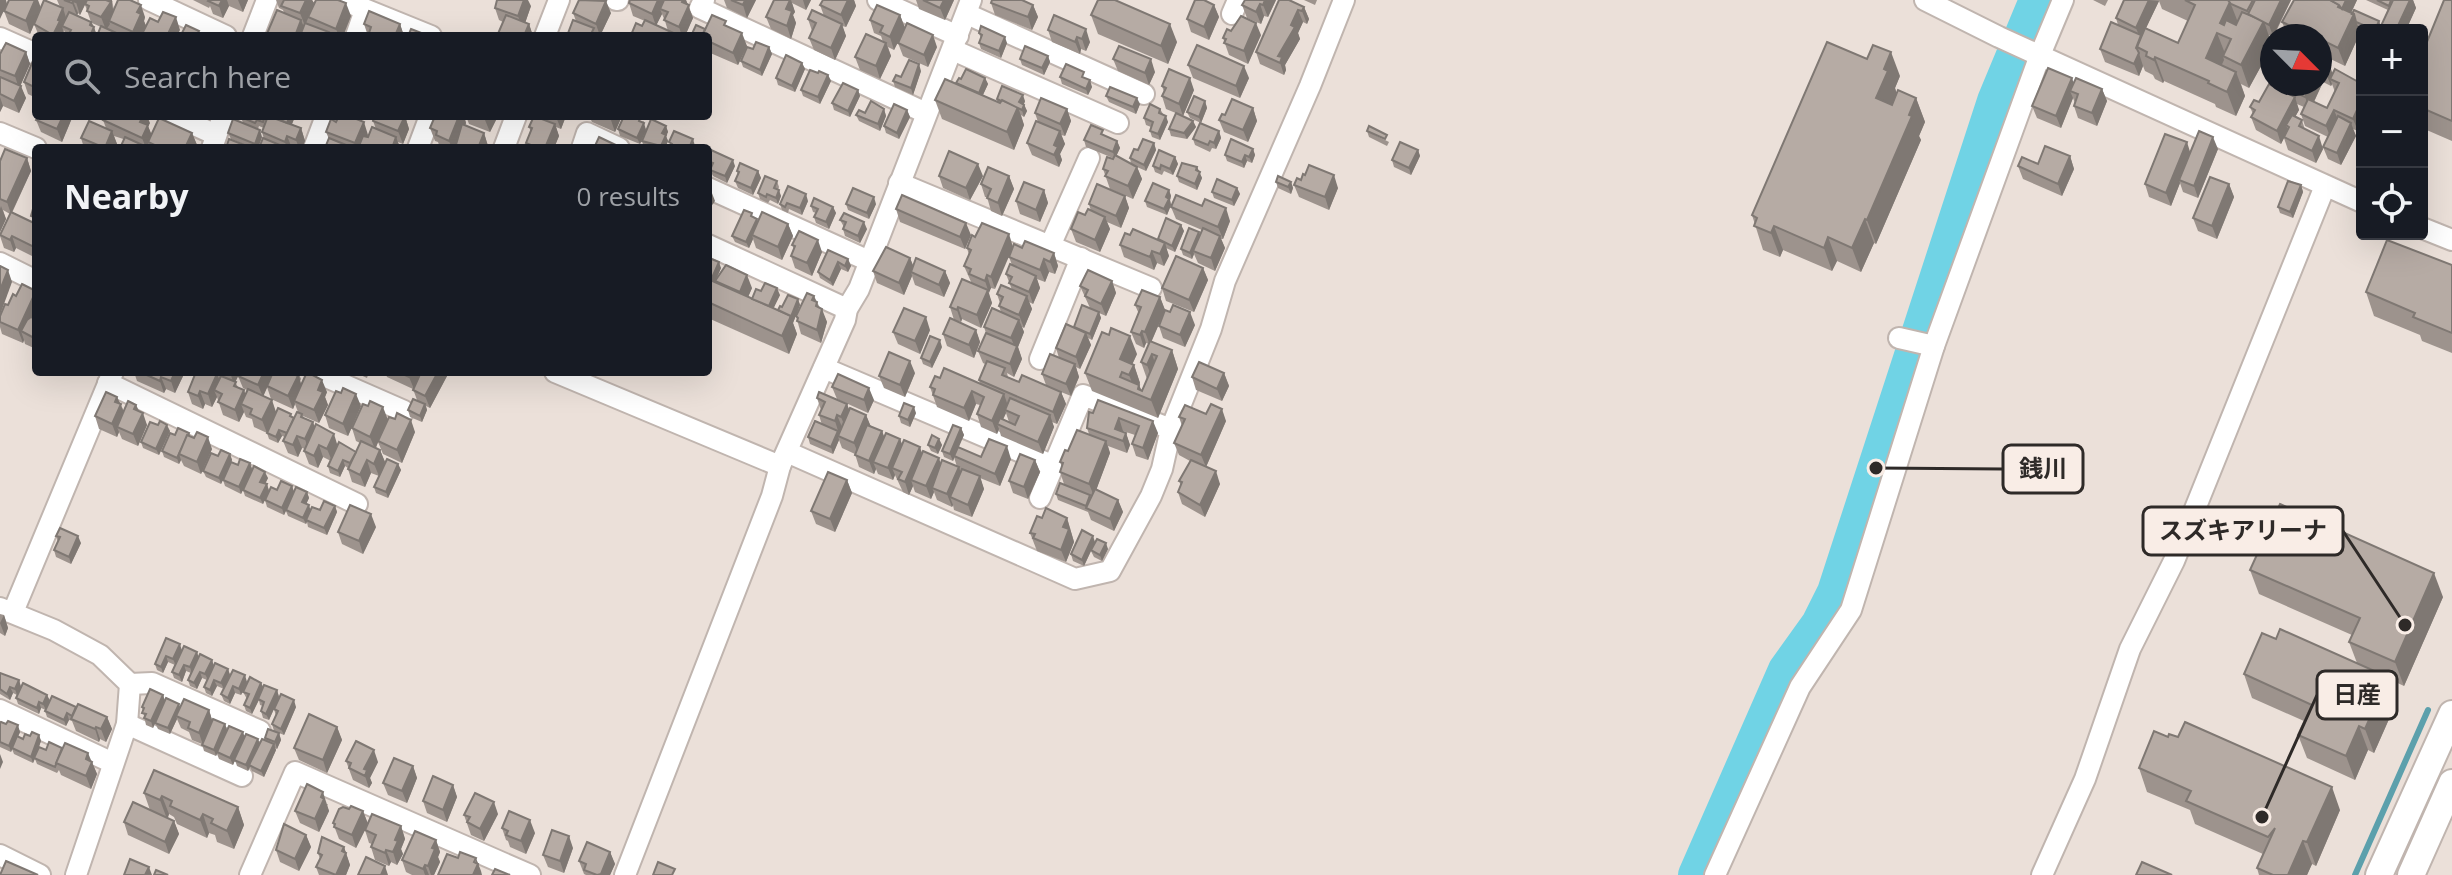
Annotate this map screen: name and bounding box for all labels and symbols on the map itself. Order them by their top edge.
north arrow [2260,24,2332,96]
callout: 銭川 [2003,445,2083,493]
text: 銭川 [2019,451,2067,484]
callout: スズキアリーナ [2143,507,2343,555]
text: スズキアリーナ [2159,513,2327,546]
callout: 日産 [2317,671,2397,719]
text: 日産 [2333,677,2381,710]

